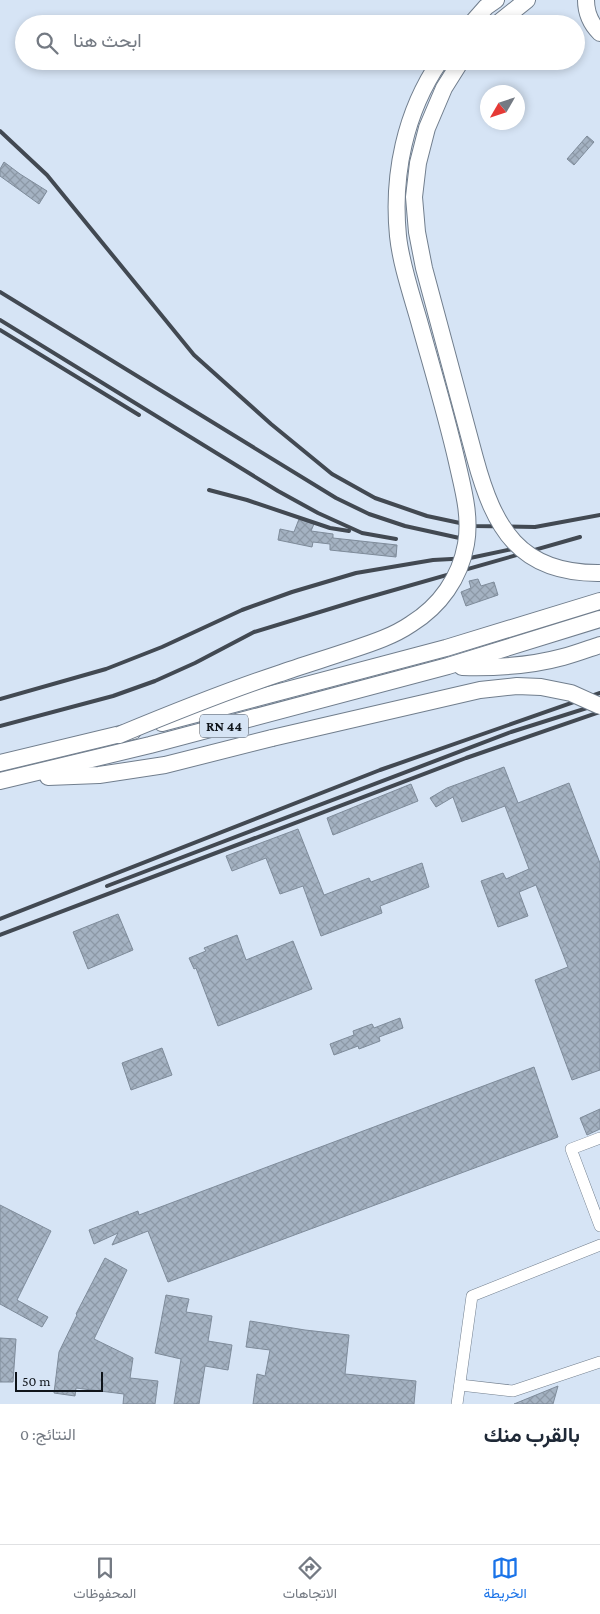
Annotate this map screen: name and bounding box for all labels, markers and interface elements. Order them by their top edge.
search box [15,15,585,70]
icon: search [33,29,61,57]
text: ابحث هنا [73,30,142,51]
north arrow [480,85,525,130]
road number: RN 44 [200,714,248,738]
scale bar [15,1369,102,1392]
text: 50 m [22,1373,50,1389]
text: بالقرب منك [484,1423,580,1447]
text: النتائج: 0 [20,1426,76,1443]
tab: المحفوظات [73,1554,136,1606]
tab: الاتجاهات [283,1554,337,1606]
tab: الخريطة [483,1554,527,1606]

